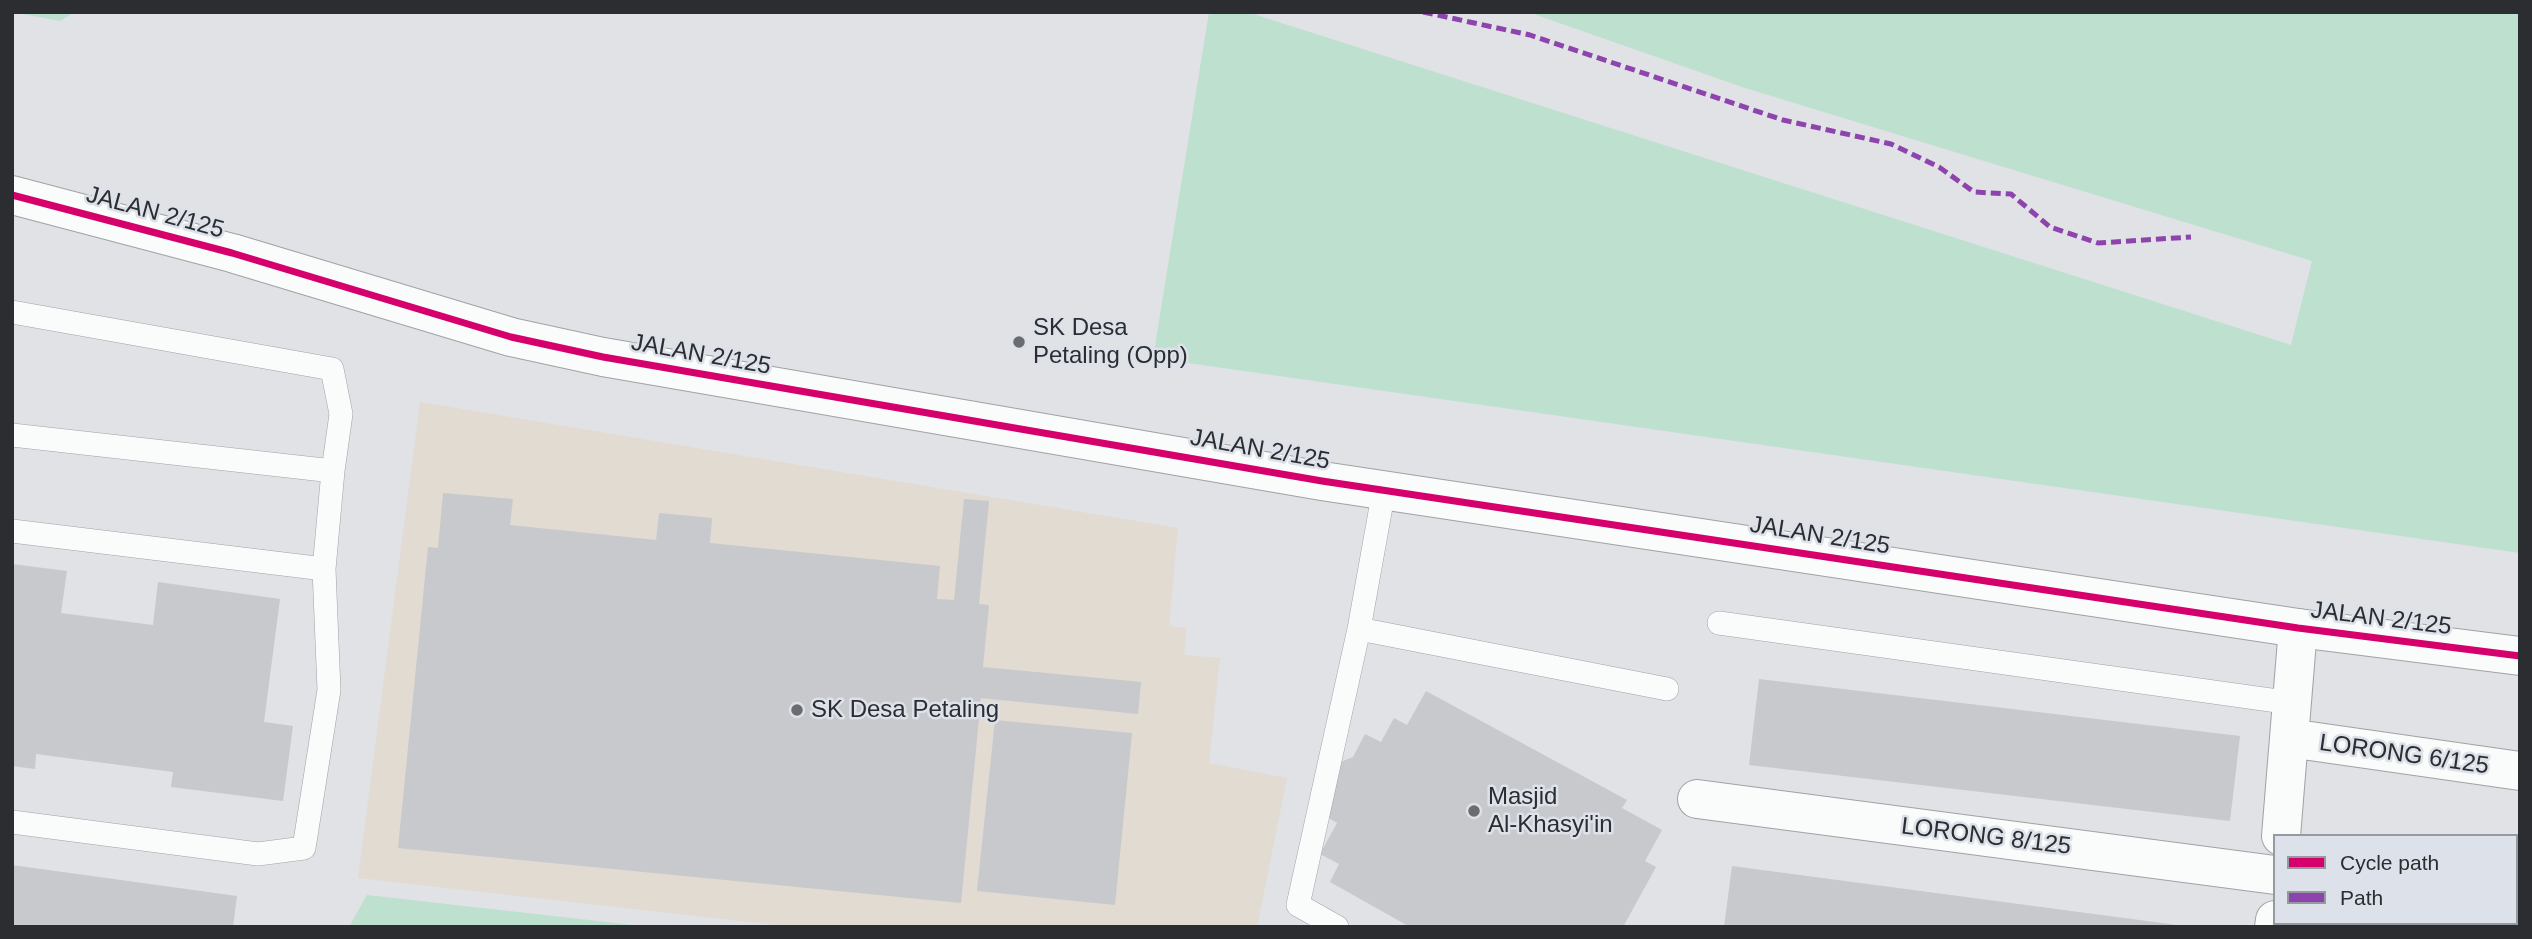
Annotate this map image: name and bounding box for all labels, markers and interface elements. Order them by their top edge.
street label: JALAN 2/125 [83,181,227,245]
place label: SK Desa Petaling (Opp) [1033,314,1188,370]
street label: JALAN 2/125 [629,329,773,381]
marker: SK Desa Petaling (Opp) [1011,334,1027,350]
street label: JALAN 2/125 [1188,424,1332,476]
street label: JALAN 2/125 [1748,511,1892,561]
street label: JALAN 2/125 [2309,596,2453,642]
place label: SK Desa Petaling [811,696,999,724]
marker: SK Desa Petaling [789,702,805,718]
street label: LORONG 6/125 [2317,729,2491,781]
place label: Masjid Al-Khasyi'in [1488,783,1613,839]
marker: Masjid Al-Khasyi'in [1466,803,1482,819]
street label: LORONG 8/125 [1900,812,2072,862]
legend [2273,834,2518,925]
text: Cycle path [2340,851,2439,874]
text: Path [2340,886,2383,909]

